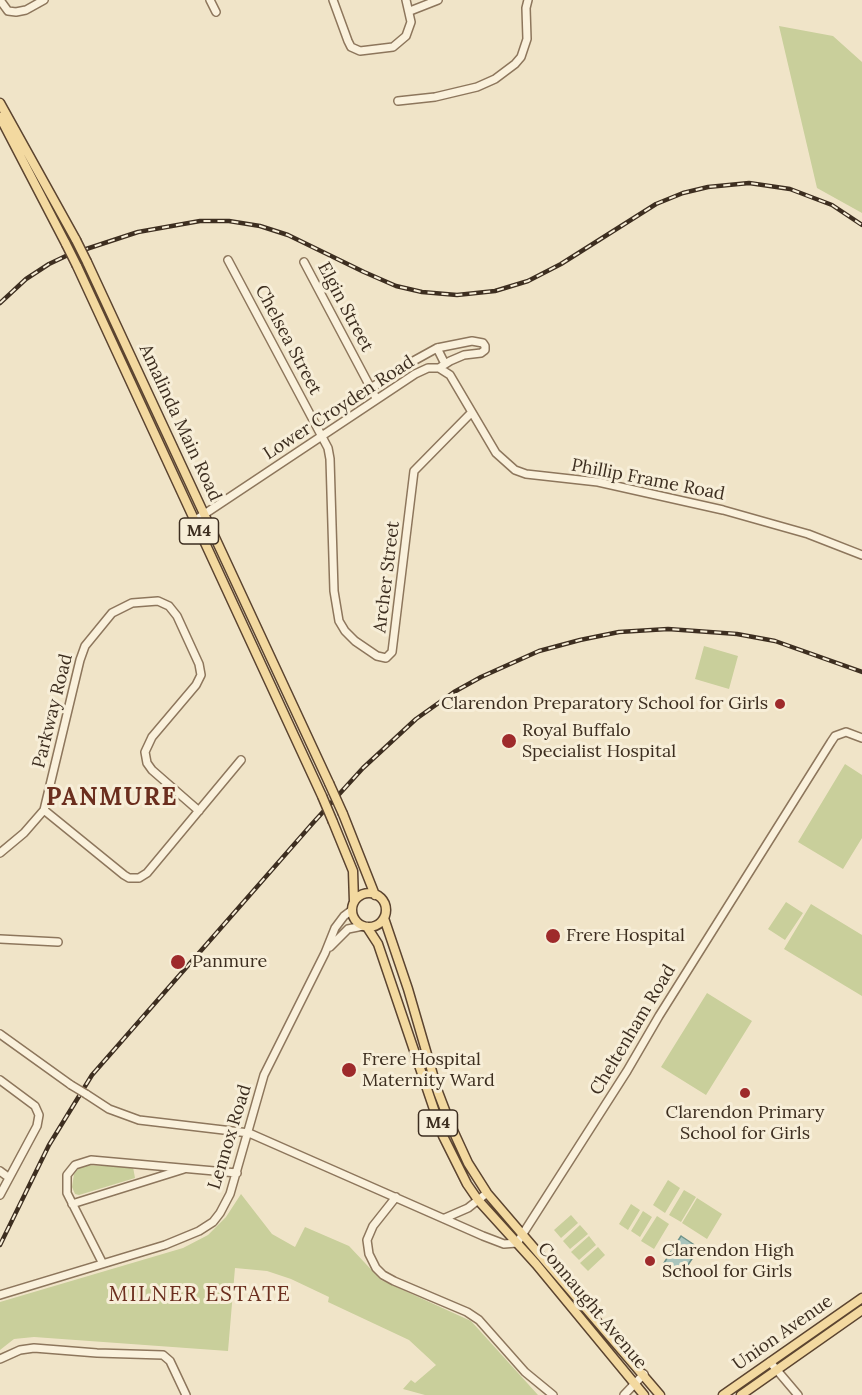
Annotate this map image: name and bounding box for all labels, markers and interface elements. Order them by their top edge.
street label: Elgin Street [312,259,378,355]
street label: Chelsea Street [250,281,326,399]
street label: Amalinda Main Road [134,341,226,505]
street label: Lower Croyden Road [260,351,418,465]
street label: Phillip Frame Road [569,455,727,505]
road number: M4 [180,518,218,544]
street label: Archer Street [369,520,405,634]
street label: Parkway Road [28,652,78,770]
place label: Clarendon Preparatory School for Girls [441,693,768,715]
marker: Clarendon Preparatory School for Girls [773,697,787,711]
place label: Royal Buffalo Specialist Hospital [522,720,676,762]
marker: Royal Buffalo Specialist Hospital [500,732,518,750]
district label: PANMURE [46,784,178,812]
place label: Frere Hospital [566,925,685,947]
marker: Frere Hospital [544,927,562,945]
place label: Panmure [192,951,267,973]
marker: Panmure [169,953,187,971]
street label: Cheltenham Road [586,961,680,1099]
place label: Frere Hospital Maternity Ward [362,1049,495,1092]
marker: Frere Hospital Maternity Ward [340,1061,358,1079]
street label: Lennox Road [204,1082,256,1192]
marker: Clarendon Primary School for Girls [738,1086,752,1100]
place label: Clarendon Primary School for Girls [666,1102,824,1144]
road number: M4 [418,1110,458,1136]
street label: Connaught Avenue [533,1238,651,1374]
place label: Clarendon High School for Girls [662,1240,794,1282]
marker: Clarendon High School for Girls [643,1254,657,1268]
district label: MILNER ESTATE [109,1282,291,1308]
street label: Union Avenue [729,1291,837,1375]

